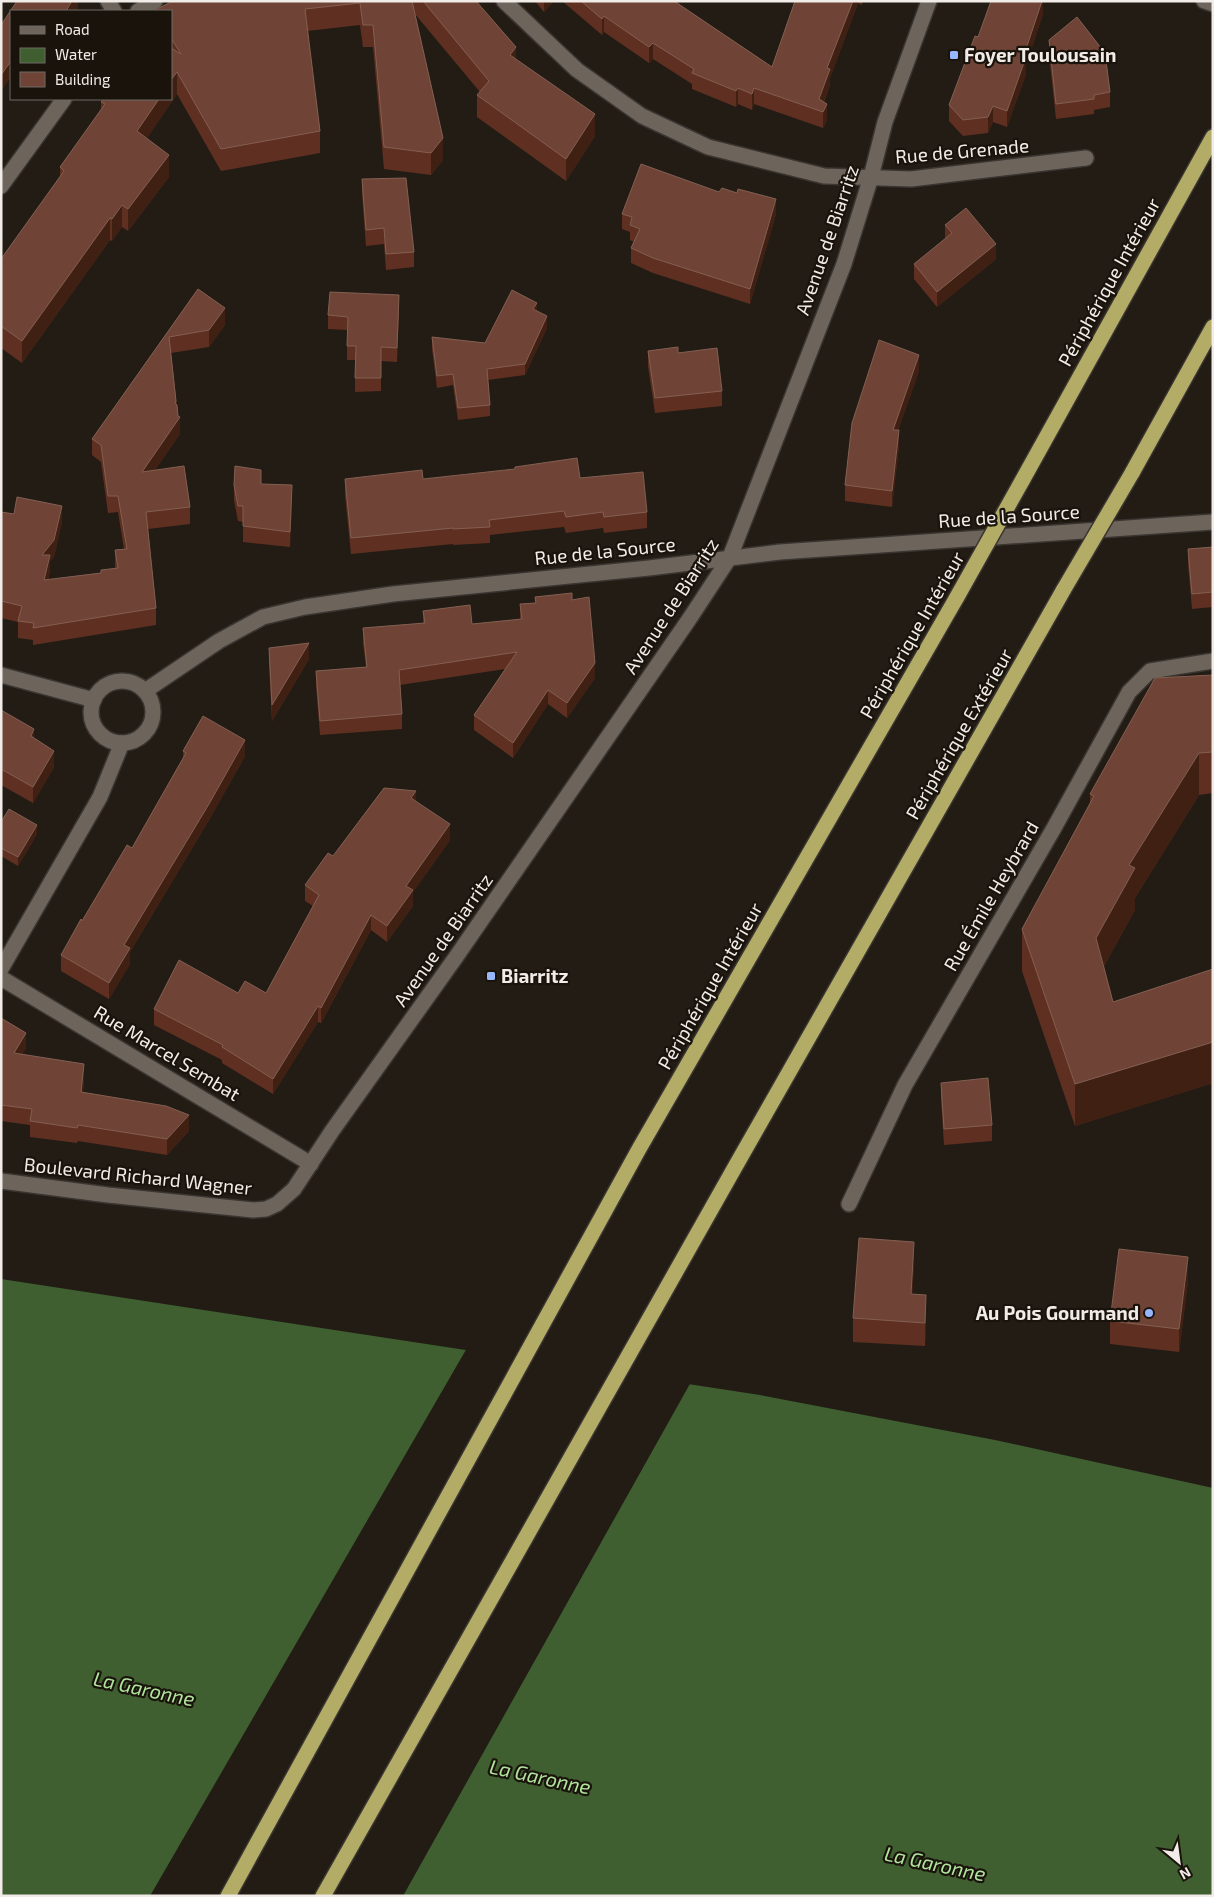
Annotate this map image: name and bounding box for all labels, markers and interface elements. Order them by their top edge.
legend [10,10,172,100]
text: Road [55,20,90,38]
place label: Foyer Toulousain [964,43,1116,67]
text: Water [55,45,97,63]
marker: Foyer Toulousain [948,49,960,61]
text: Building [55,70,111,88]
street label: Rue de Grenade [894,133,1030,168]
street label: Avenue de Biarritz [790,162,863,318]
street label: Périphérique Intérieur [1053,193,1165,370]
street label: Rue de la Source [938,499,1080,532]
street label: Rue de la Source [533,532,677,569]
street label: Avenue de Biarritz [618,534,723,678]
street label: Périphérique Intérieur [854,547,969,722]
street label: Périphérique Extérieur [900,644,1017,823]
street label: Rue Émile Heybrard [938,817,1043,975]
street label: Avenue de Biarritz [388,869,497,1011]
street label: Périphérique Intérieur [652,898,767,1073]
place label: Biarritz [501,964,569,987]
marker: Biarritz [485,970,497,982]
street label: Rue Marcel Sembat [90,1000,244,1105]
street label: Boulevard Richard Wagner [23,1152,254,1199]
place label: Au Pois Gourmand [976,1301,1139,1324]
marker: Au Pois Gourmand [1143,1307,1155,1319]
water label: La Garonne [91,1666,197,1711]
water label: La Garonne [487,1754,593,1799]
north arrow [1154,1837,1204,1887]
water label: La Garonne [882,1841,988,1886]
text: N [1177,1864,1194,1884]

